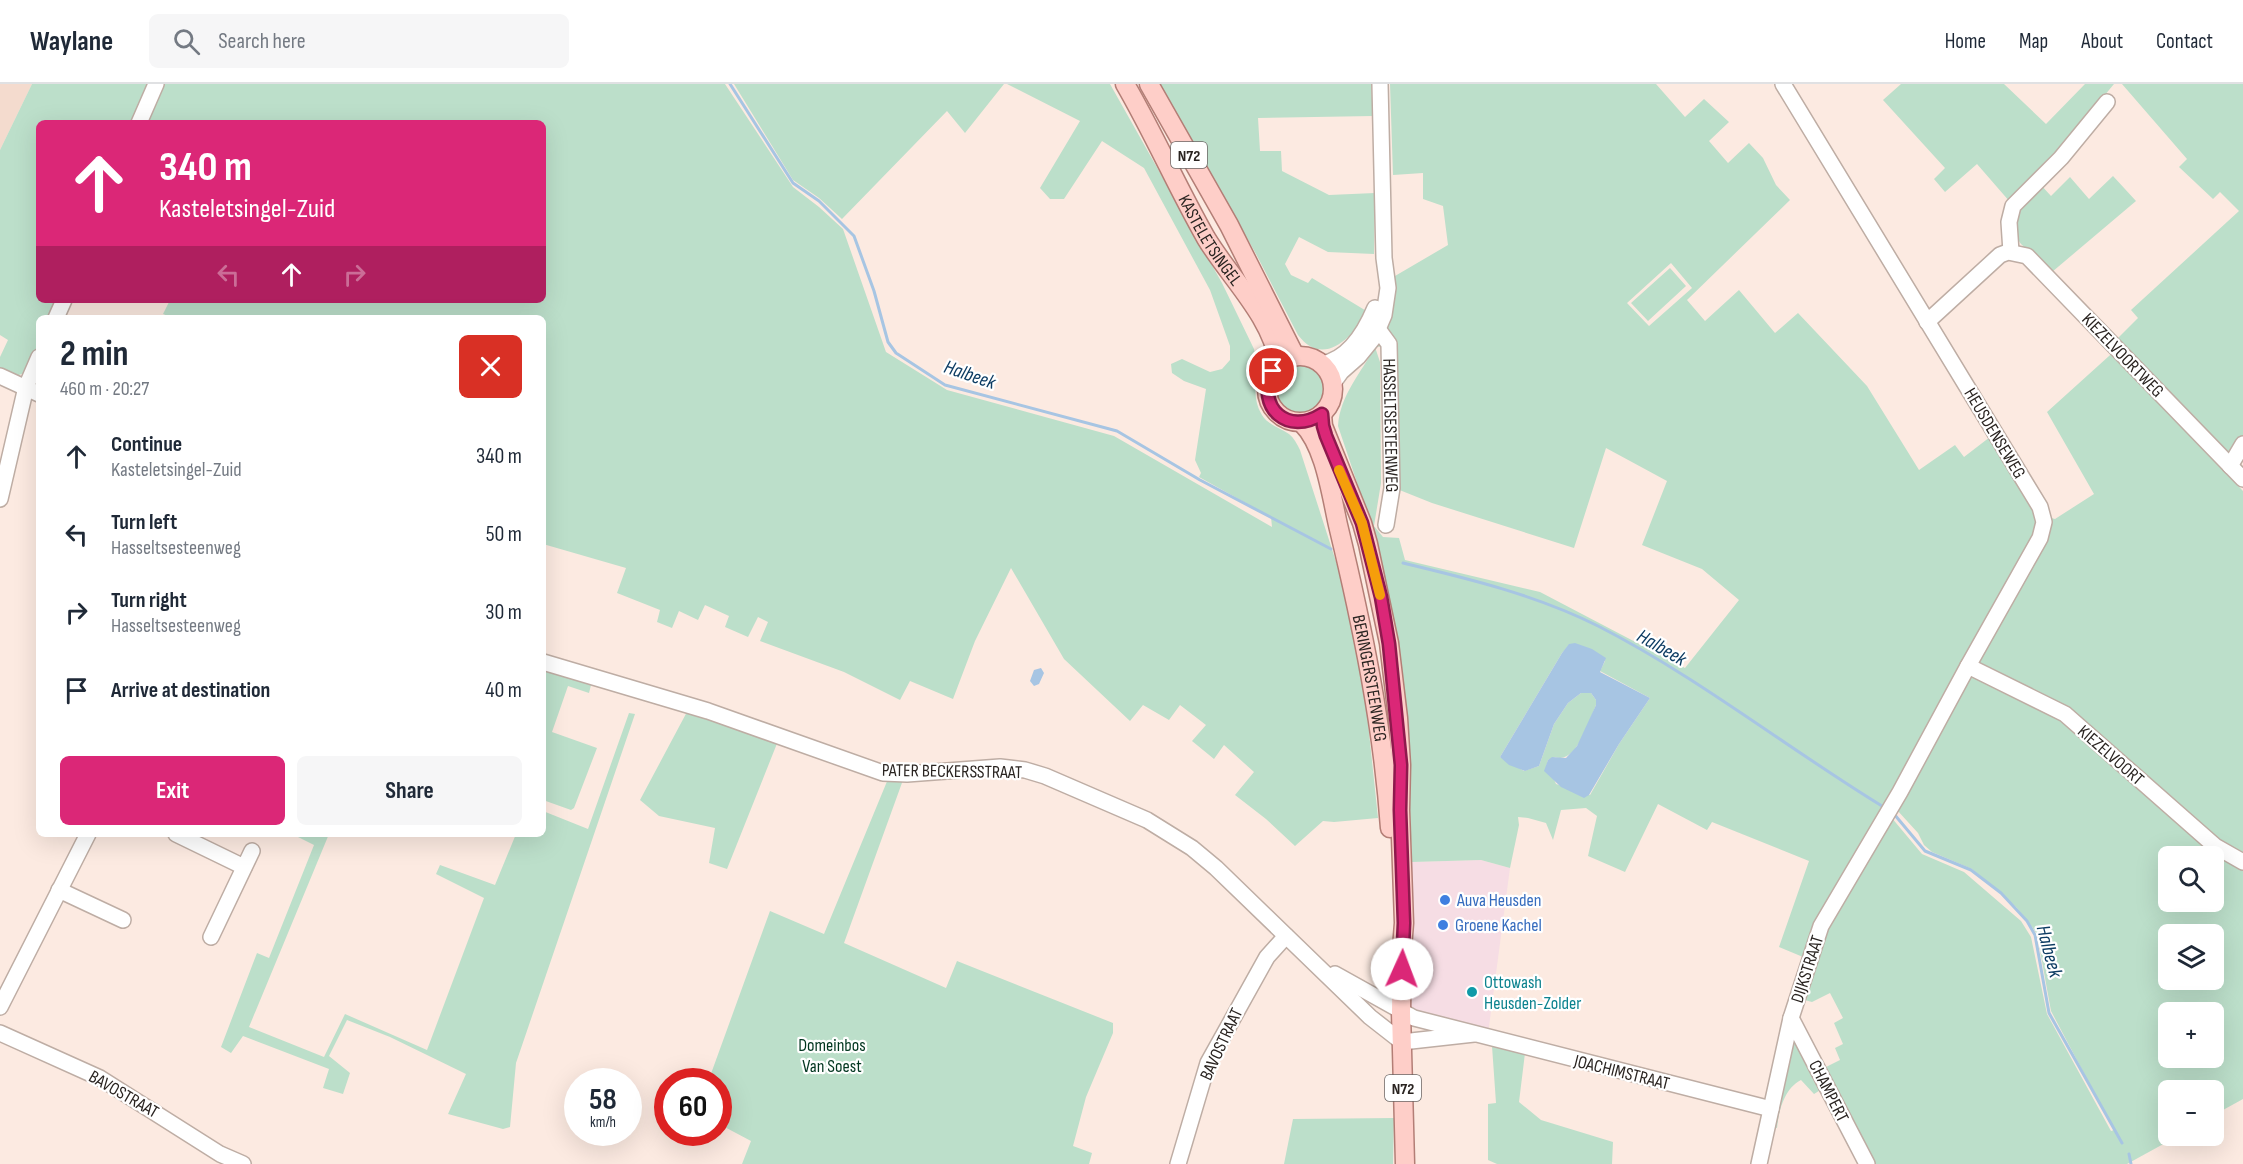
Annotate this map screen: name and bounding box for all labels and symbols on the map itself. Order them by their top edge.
road number: N72 [1171,142,1207,168]
street label: KASTELETSINGEL [1174,191,1246,290]
street label: KIEZELVOORTWEG [2077,309,2168,402]
pin [1246,345,1297,396]
water label: Halbeek [941,355,999,395]
street label: HASSELTSESTEENWEG [1378,358,1402,493]
street label: HEUSDENSEWEG [1959,384,2030,482]
street label: BERINGERSTEENWEG [1348,613,1391,743]
water label: Halbeek [1633,624,1691,672]
street label: KIEZELVOORT [2073,721,2148,790]
street label: PATER BECKERSSTRAAT [882,760,1022,783]
place label: Auva Heusden [1456,890,1542,911]
marker: Auva Heusden [1438,893,1452,907]
place label: Groene Kachel [1455,915,1542,936]
marker: Groene Kachel [1436,918,1450,932]
water label: Halbeek [2031,923,2068,980]
street label: DIJKSTRAAT [1787,933,1828,1005]
position arrow [1370,937,1434,1001]
place label: Ottowash Heusden-Zolder [1484,972,1581,1014]
marker: Ottowash Heusden-Zolder [1465,985,1479,999]
street label: BAVOSTRAAT [1196,1005,1247,1084]
park label: Domeinbos Van Soest [798,1035,866,1077]
street label: JOACHIMSTRAAT [1571,1050,1672,1094]
street label: CHAMPERT [1804,1057,1853,1126]
street label: BAVOSTRAAT [85,1066,162,1123]
speed limit sign: 60 [654,1068,732,1146]
road number: N72 [1385,1075,1421,1101]

